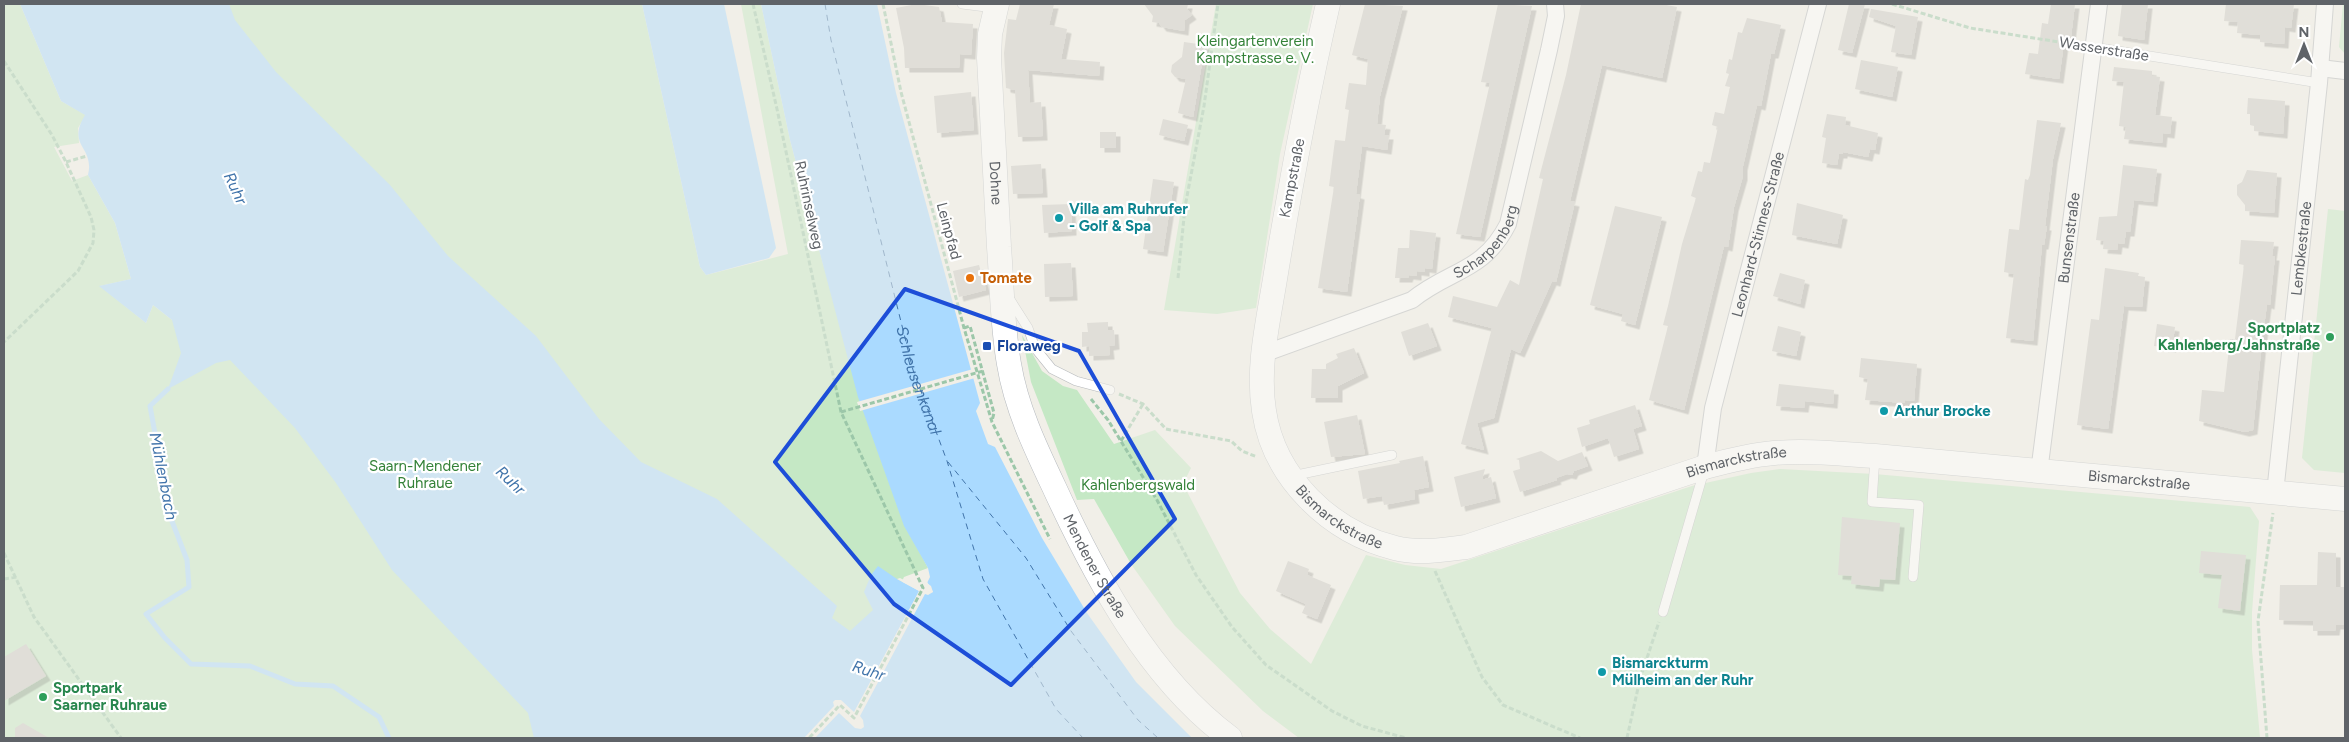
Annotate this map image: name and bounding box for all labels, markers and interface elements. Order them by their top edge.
north arrow [2279,20,2329,70]
text: N [2299,24,2309,41]
park label: Kleingartenverein Kampstrasse e. V. [1196,32,1314,67]
street label: Wasserstraße [2058,33,2150,65]
street label: Kampstraße [1276,137,1308,219]
street label: Leonhard-Stinnes-Straße [1728,150,1788,319]
street label: Ruhrinselweg [791,159,827,251]
street label: Dohne [985,161,1006,205]
water label: Ruhr [220,169,251,208]
street label: Bunsenstraße [2054,191,2084,284]
street label: Leinpfad [933,200,965,262]
place label: Villa am Ruhrufer - Golf & Spa [1069,200,1188,235]
street label: Lembkestraße [2287,200,2315,297]
street label: Scharpenberg [1450,203,1521,282]
marker: Villa am Ruhrufer - Golf & Spa [1053,212,1065,224]
place label: Tomate [980,269,1032,287]
marker: Tomate [964,272,976,284]
place label: Sportplatz Kahlenberg/Jahnstraße [2158,319,2321,354]
water label: Schleusenkanal [892,324,945,438]
marker: Sportplatz Kahlenberg/Jahnstraße [2324,331,2336,343]
place label: Floraweg [997,337,1061,355]
marker: Floraweg [981,340,993,352]
place label: Arthur Brocke [1894,402,1991,420]
marker: Arthur Brocke [1878,405,1890,417]
water label: Mühlenbach [146,431,181,522]
street label: Bismarckstraße [1684,443,1787,482]
park label: Saarn-Mendener Ruhraue [369,457,481,492]
water label: Ruhr [492,462,530,499]
street label: Bismarckstraße [2087,467,2191,494]
park label: Kahlenbergswald [1081,476,1195,494]
street label: Bismarckstraße [1292,481,1385,553]
street label: Mendener Straße [1059,511,1130,622]
place label: Bismarckturm Mülheim an der Ruhr [1612,654,1754,689]
water label: Ruhr [850,656,888,685]
marker: Bismarckturm Mülheim an der Ruhr [1596,666,1608,678]
place label: Sportpark Saarner Ruhraue [53,679,168,714]
marker: Sportpark Saarner Ruhraue [37,691,49,703]

